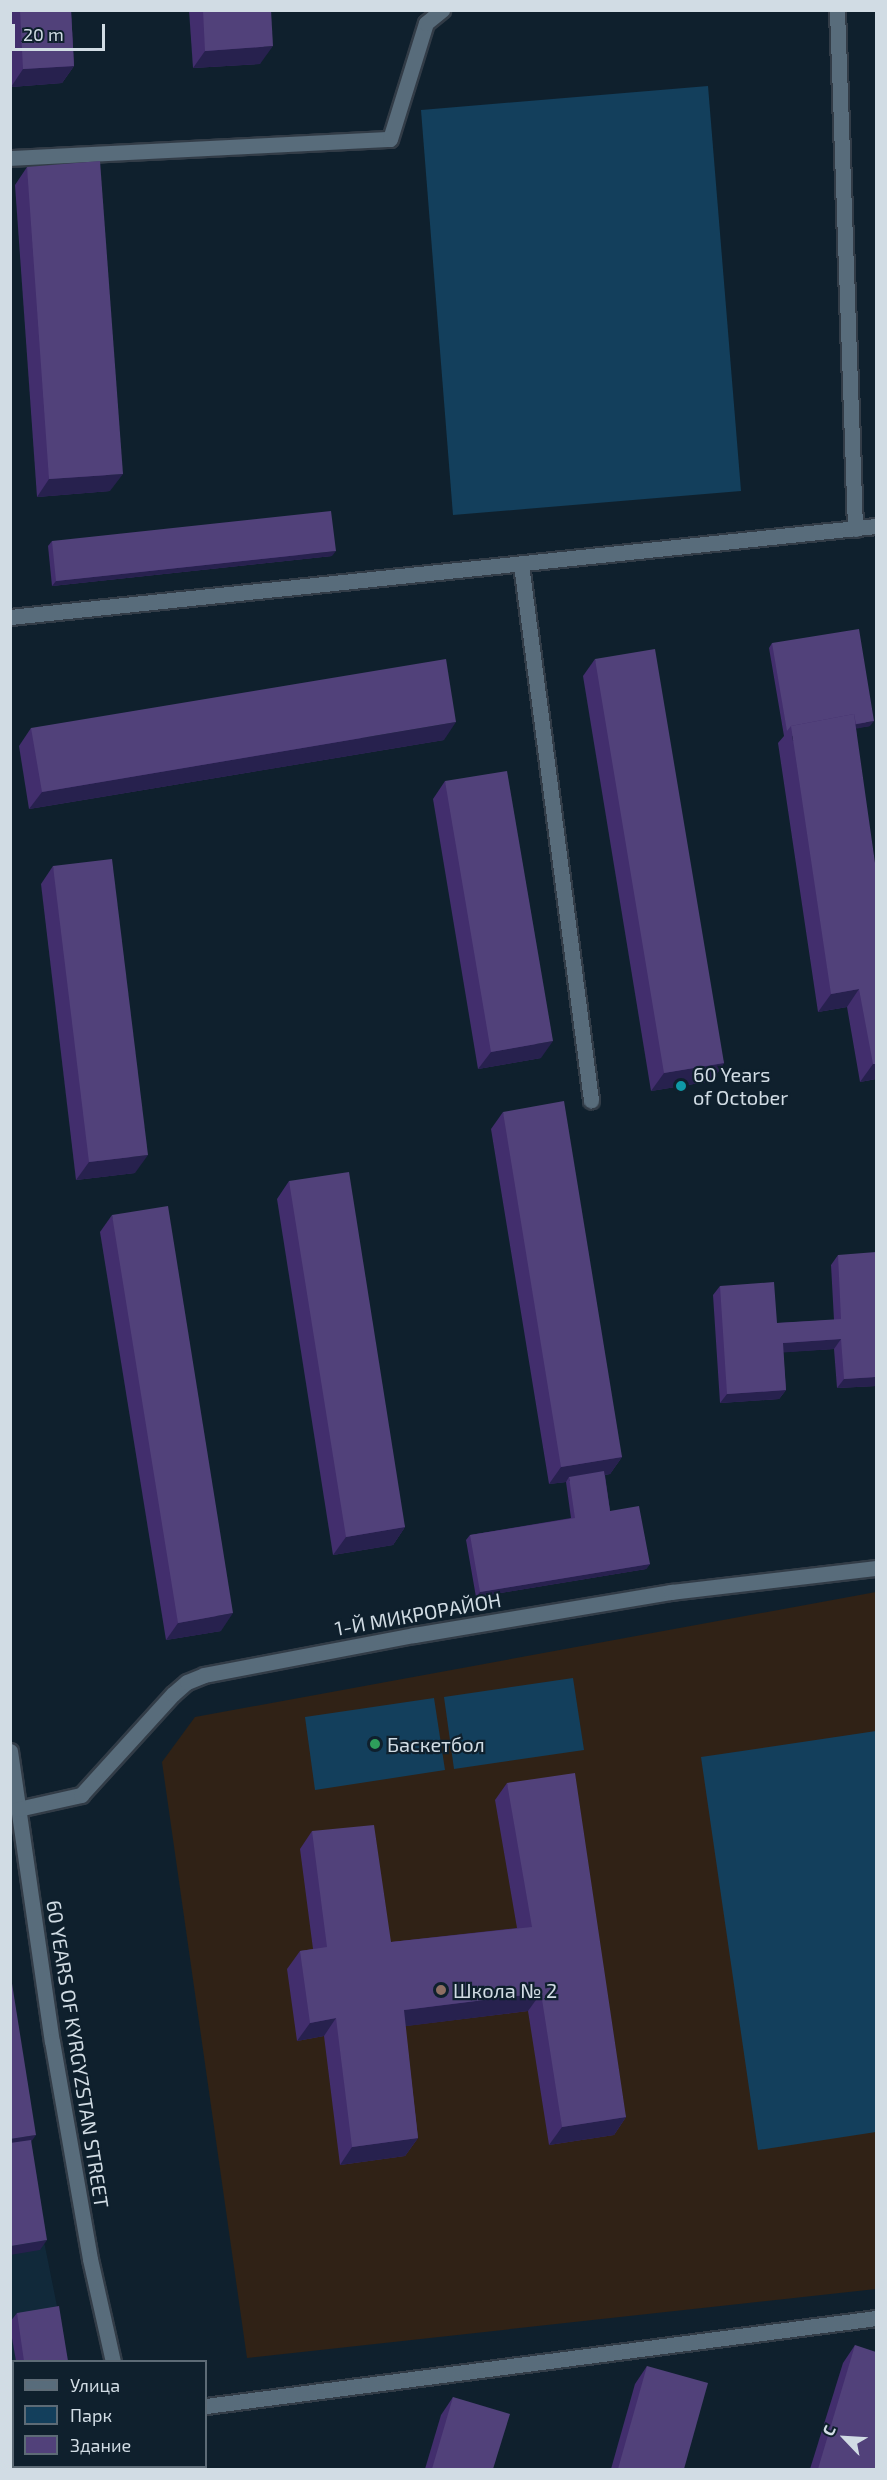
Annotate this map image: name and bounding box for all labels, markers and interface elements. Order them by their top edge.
scale bar [15,12,108,50]
text: 20 m [23,23,64,45]
place label: 60 Years of October [693,1062,789,1109]
marker: 60 Years of October [674,1079,688,1093]
street label: 1-Й МИКРОРАЙОН [333,1588,503,1640]
place label: Баскетбол [387,1732,485,1756]
marker: Баскетбол [368,1737,382,1751]
street label: 60 YEARS OF KYRGYZSTAN STREET [42,1898,114,2210]
place label: Школа № 2 [453,1978,557,2002]
marker: Школа № 2 [434,1983,448,1997]
legend [12,2360,207,2468]
text: Улица [70,2374,120,2396]
text: Парк [70,2404,112,2426]
north arrow [815,2408,875,2468]
text: С [818,2422,839,2438]
text: Здание [70,2434,131,2456]

